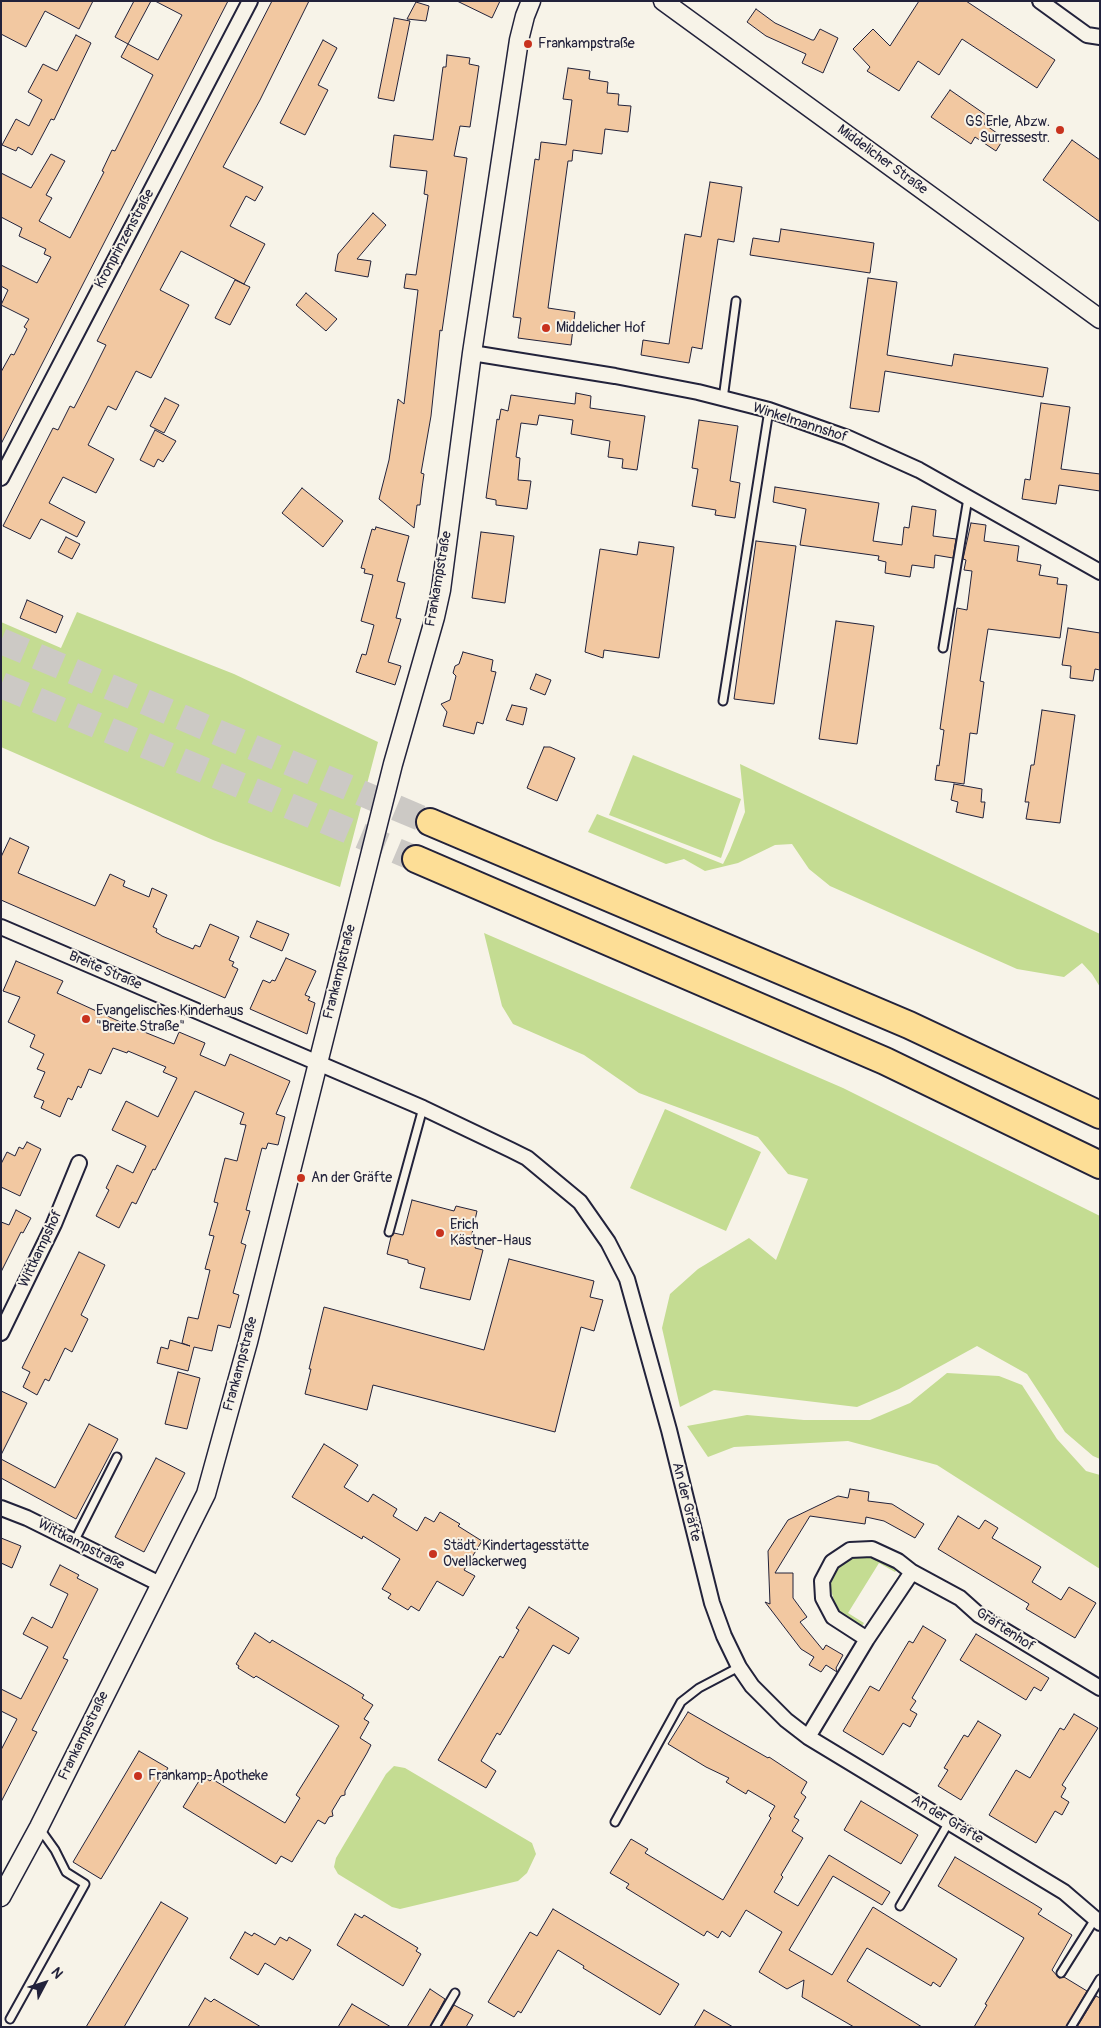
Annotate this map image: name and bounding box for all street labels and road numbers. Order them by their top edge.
street label: Middelicher Straße [834,122,930,198]
street label: Kronprinzenstraße [92,187,158,291]
street label: Winkelmannshof [751,400,849,446]
street label: Frankampstraße [422,530,456,628]
street label: Frankampstraße [320,923,360,1021]
street label: Breite Straße [66,948,144,994]
street label: Wittkampshof [16,1208,66,1290]
street label: Frankampstraße [220,1315,262,1413]
street label: An der Gräfte [668,1461,704,1543]
street label: Wittkampstraße [35,1516,127,1574]
street label: Gräftenhof [973,1605,1037,1655]
street label: Frankampstraße [55,1689,113,1783]
street label: An der Gräfte [908,1792,986,1848]

